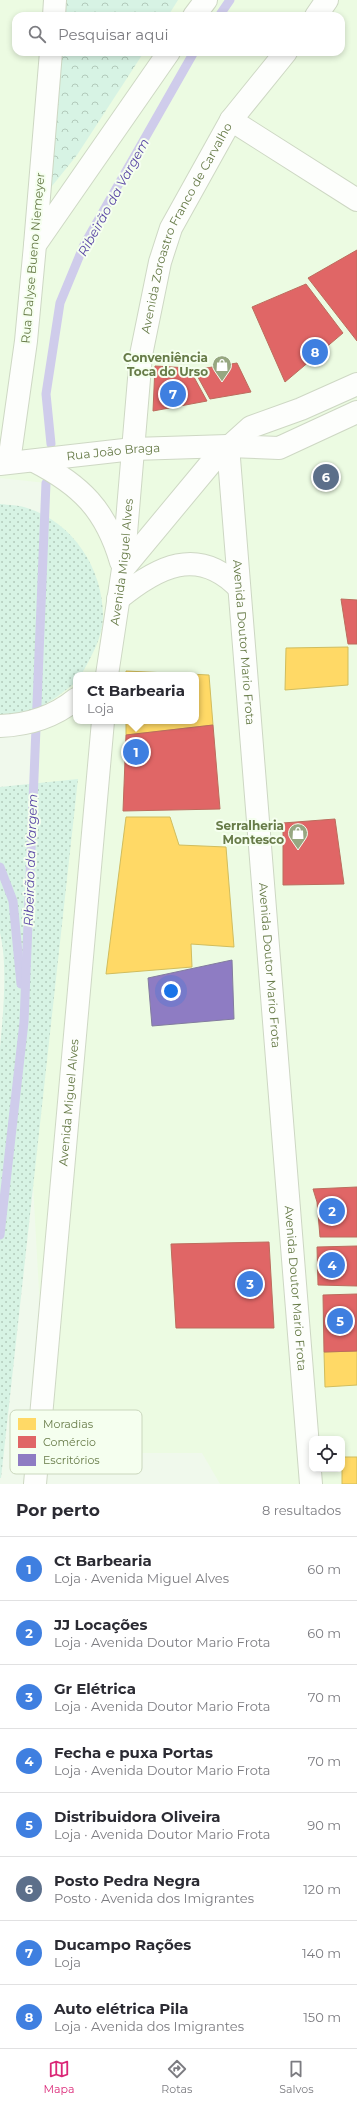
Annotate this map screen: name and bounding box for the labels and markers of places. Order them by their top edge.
pin: 8 [302,337,328,367]
place label: Conveniência Toca do Urso [123,350,208,379]
shop icon: Conveniência Toca do Urso [211,354,233,382]
pin: 7 [160,379,186,409]
pin: 6 [313,462,339,492]
pin: 1 [123,737,149,767]
place label: Serralheria Montesco [216,818,284,847]
shop icon: Serralheria Montesco [287,822,309,850]
pin: 2 [319,1196,345,1226]
pin: 4 [319,1250,345,1280]
pin: 3 [237,1269,263,1299]
pin: 5 [327,1306,353,1336]

